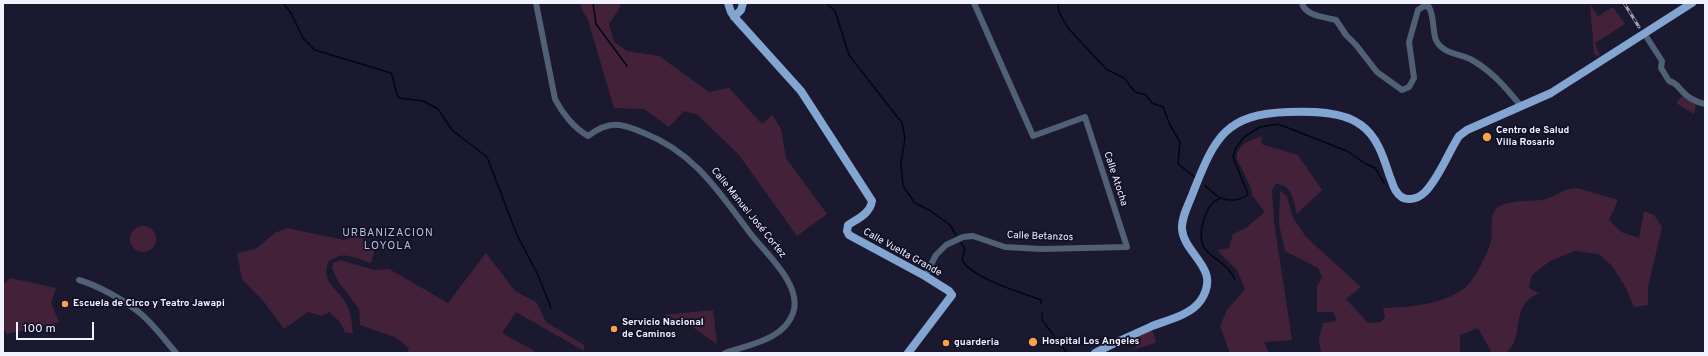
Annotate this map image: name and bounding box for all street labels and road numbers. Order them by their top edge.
street label: Calle Atocha [1101,150,1129,208]
street label: Calle Manuel José Cortez [708,165,788,261]
street label: Calle Vuelta Grande [861,226,943,280]
street label: Calle Betanzos [1007,230,1073,244]

